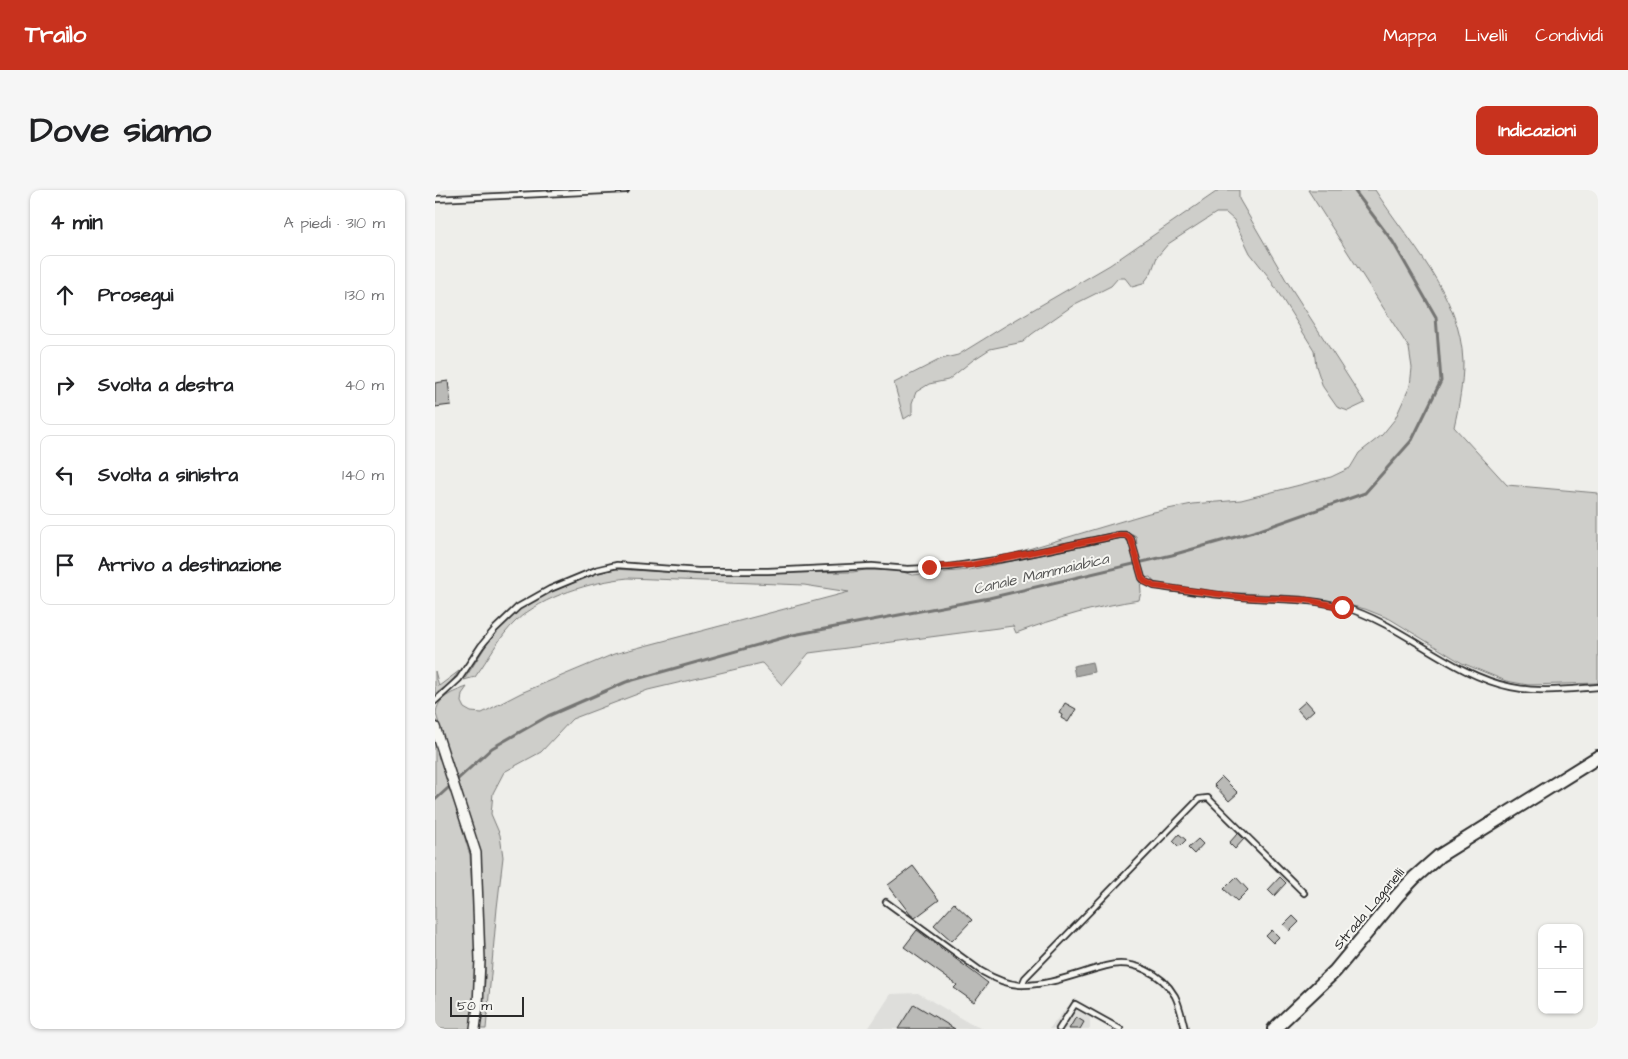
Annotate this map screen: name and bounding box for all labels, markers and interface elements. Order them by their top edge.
text: Trailo [25,18,86,52]
text: Mappa [1383,23,1437,48]
text: Livelli [1465,23,1507,48]
text: Condividi [1535,23,1603,48]
text: Dove siamo [30,106,211,155]
button: Indicazioni [1476,106,1598,155]
text: 4 min [50,208,103,237]
text: A piedi · 310 m [284,212,385,234]
icon: ahead [51,281,79,309]
text: Prosegui [98,282,173,309]
text: 130 m [345,284,384,306]
icon: right [51,371,79,399]
text: Svolta a destra [98,372,233,399]
text: 40 m [344,374,384,396]
icon: left [51,461,79,489]
text: Svolta a sinistra [98,462,238,489]
text: 140 m [342,464,384,486]
water label: Canale Mammaiabica [971,548,1112,600]
icon: arrive [51,551,79,579]
text: Arrivo a destinazione [98,552,281,579]
route end [918,556,941,579]
route start [1331,596,1354,619]
street label: Strada Laganelli [1329,864,1409,954]
map controls [1538,924,1583,1014]
button: + [1538,924,1583,969]
button: − [1538,969,1583,1014]
scale bar [450,994,524,1017]
text: 50 m [457,996,492,1016]

